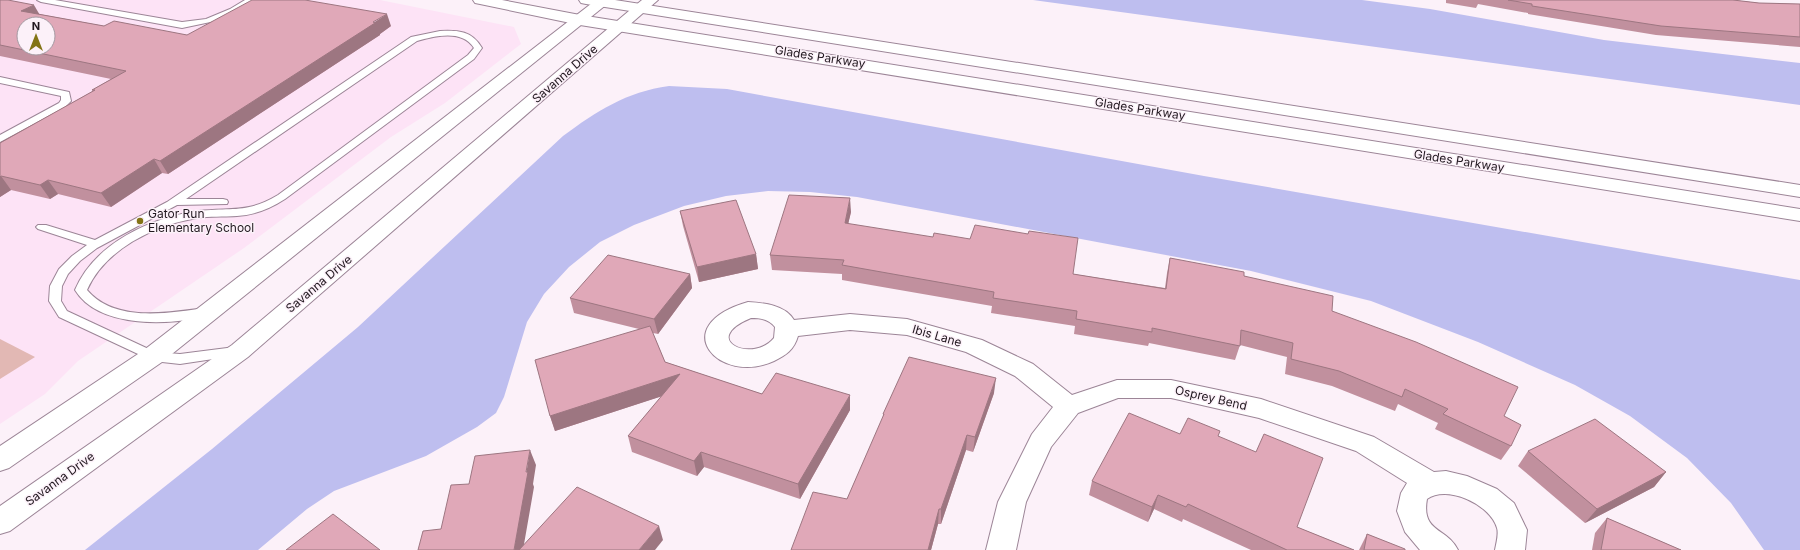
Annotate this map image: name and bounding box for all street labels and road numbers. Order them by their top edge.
street label: Savanna Drive [529,41,600,106]
street label: Glades Parkway [774,42,867,71]
street label: Glades Parkway [1094,94,1187,123]
street label: Glades Parkway [1413,146,1506,175]
street label: Savanna Drive [283,252,355,316]
street label: Ibis Lane [911,321,964,350]
street label: Osprey Bend [1174,382,1249,413]
street label: Savanna Drive [22,448,97,509]

